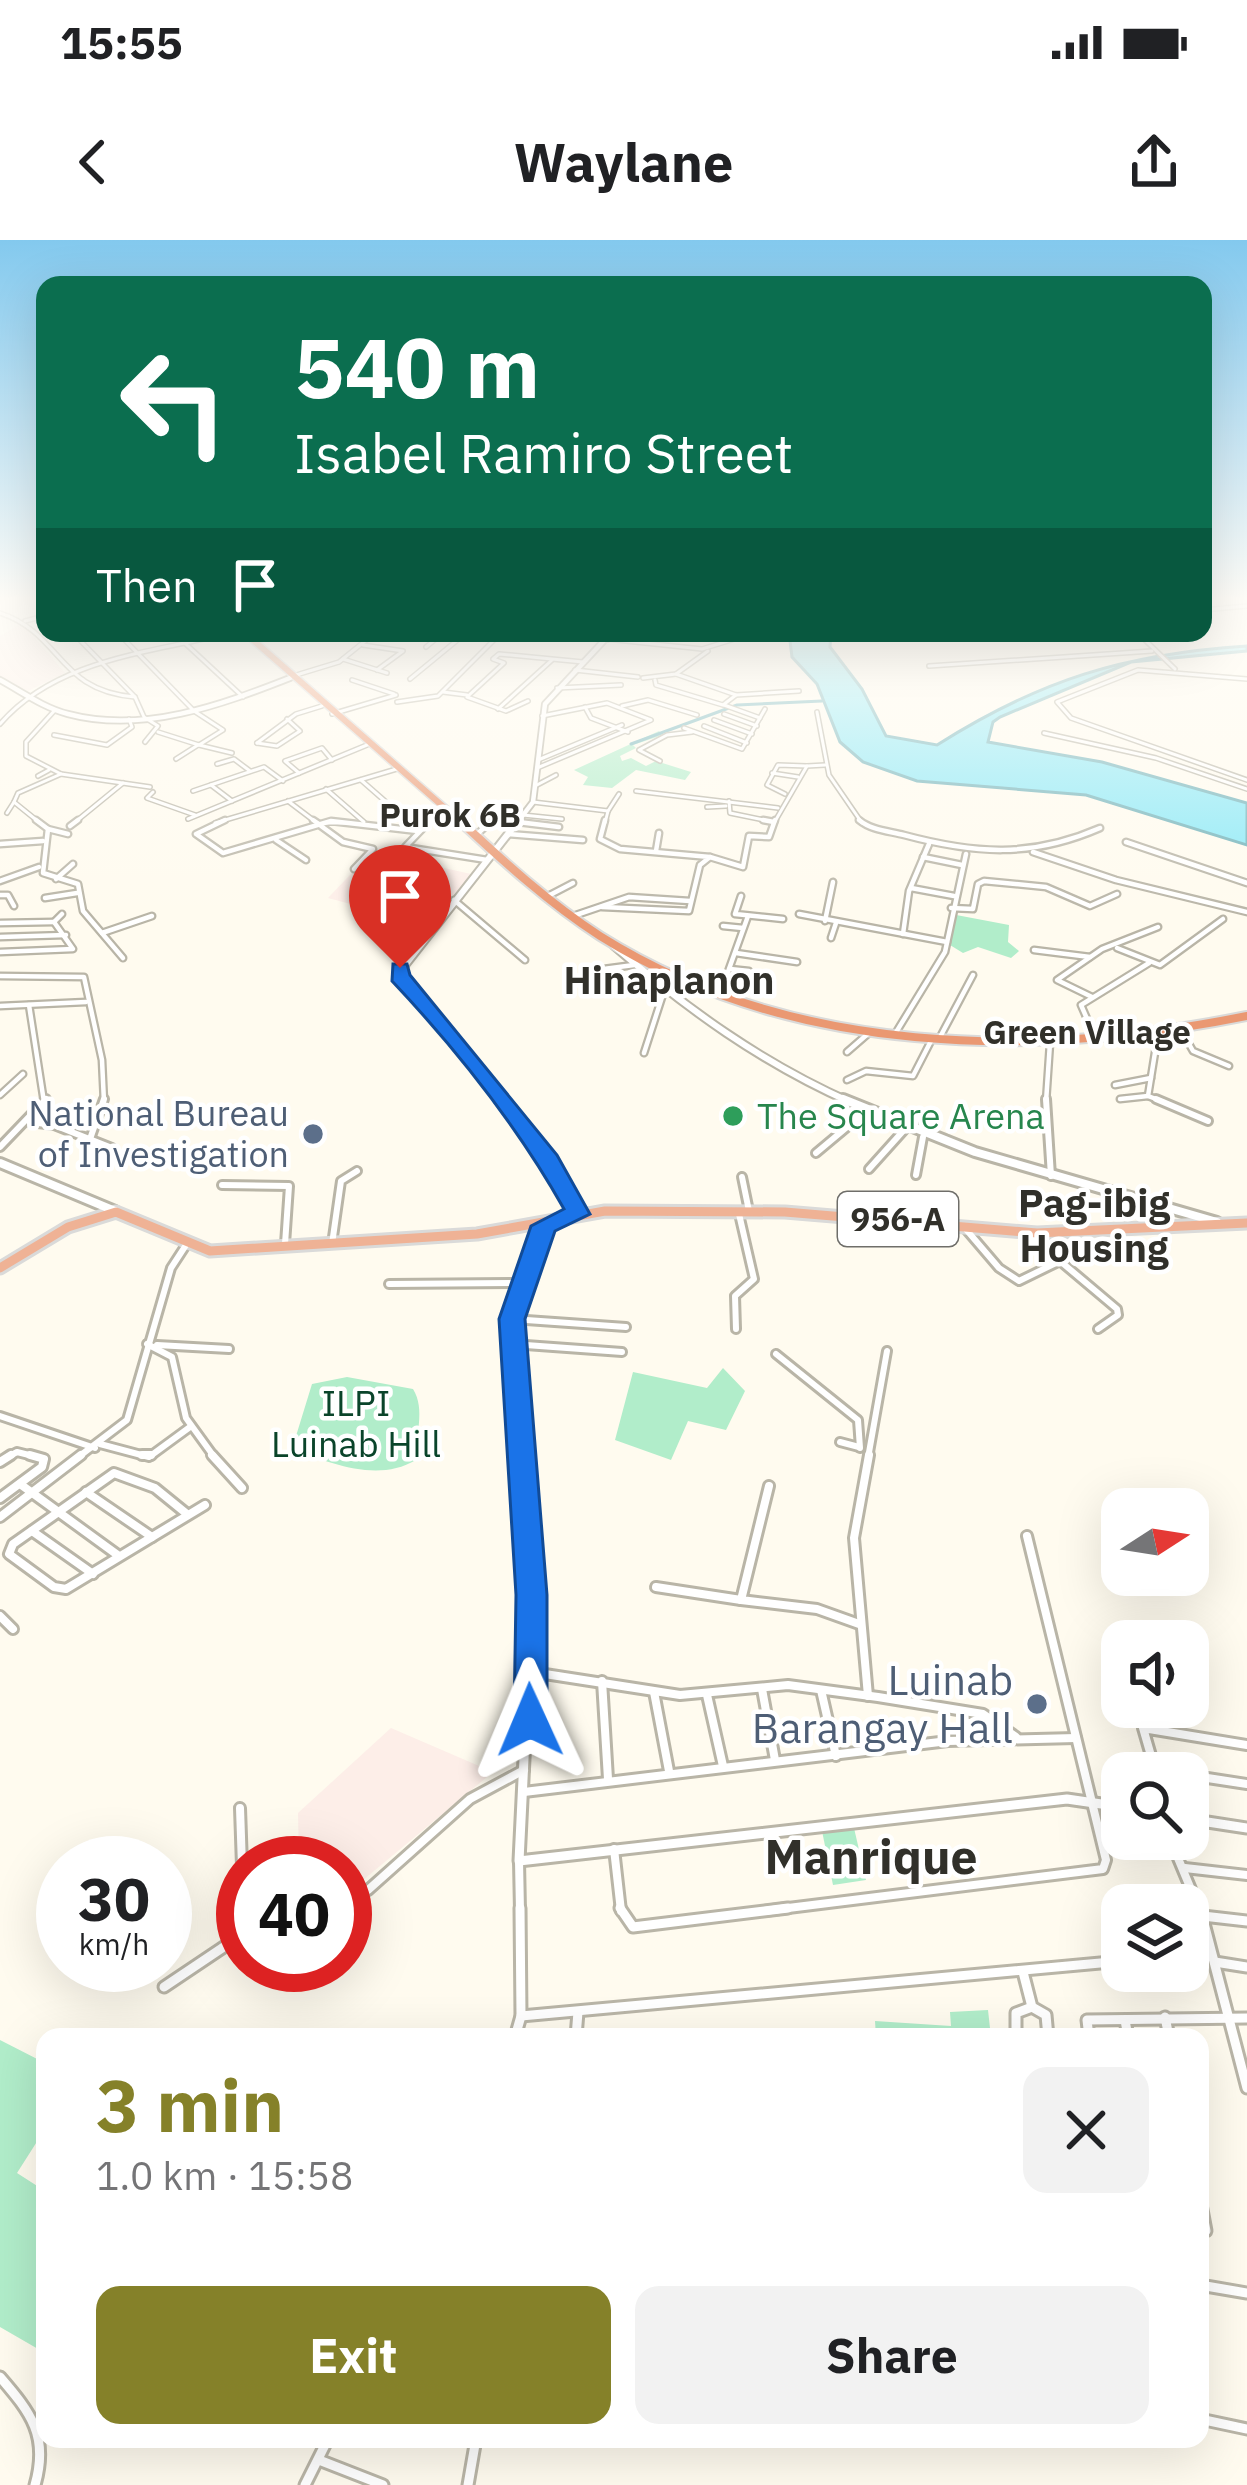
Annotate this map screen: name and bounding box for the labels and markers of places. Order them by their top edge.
pin [349,845,451,968]
place label: National Bureau of Investigation [28,1089,289,1177]
place label: The Square Arena [757,1092,1045,1139]
marker: The Square Arena [720,1103,746,1129]
marker: National Bureau of Investigation [300,1121,326,1147]
place label: Luinab Barangay Hall [752,1652,1013,1755]
marker: Luinab Barangay Hall [1024,1691,1050,1717]

